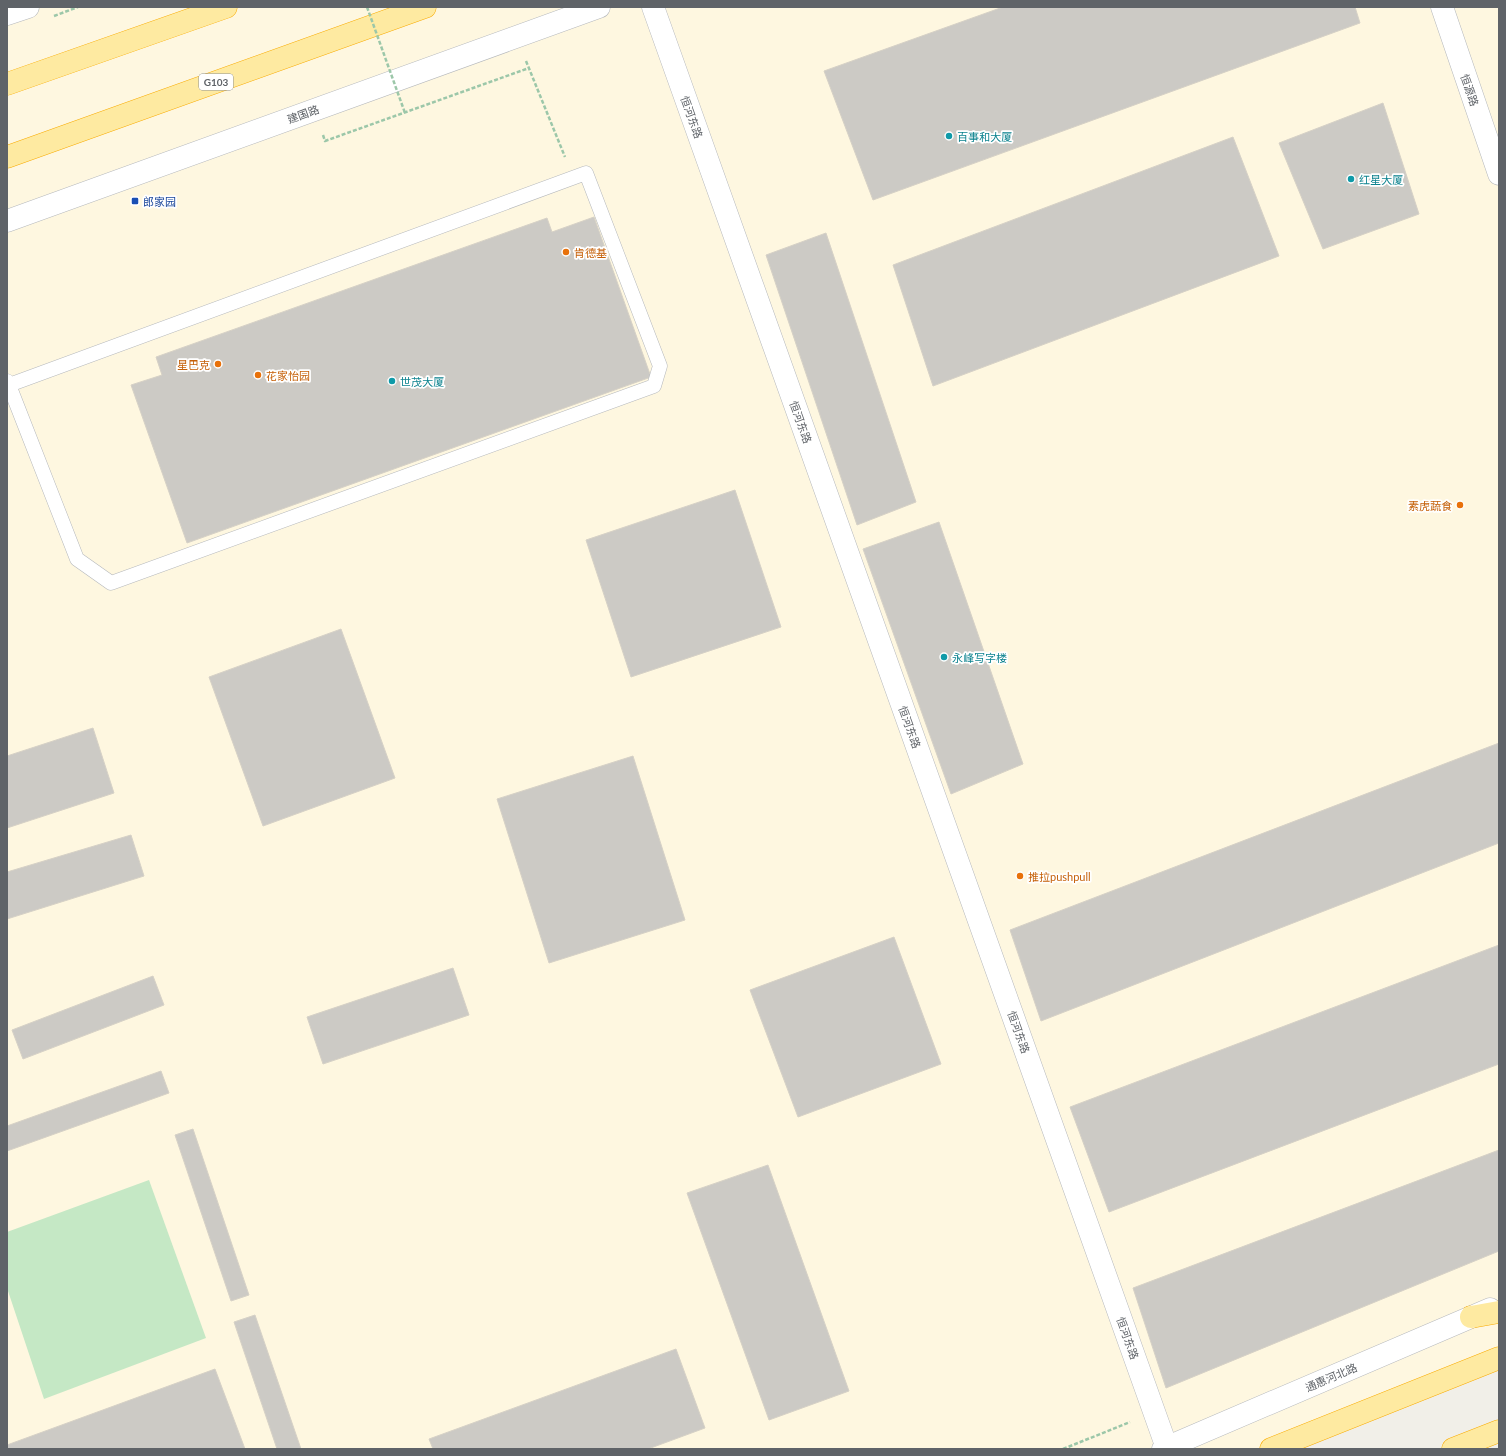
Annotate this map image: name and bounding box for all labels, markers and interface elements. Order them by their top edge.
street label: 恒源路 [1458,72,1482,108]
road number: G103 [199,74,233,90]
street label: 恒河东路 [678,94,706,140]
street label: 建国路 [285,102,321,126]
place label: 百事和大厦 [957,130,1012,143]
marker: 百事和大厦 [944,131,954,141]
place label: 红星大厦 [1359,173,1403,186]
marker: 红星大厦 [1346,174,1356,184]
place label: 郎家园 [143,195,176,208]
marker: 郎家园 [130,196,140,206]
place label: 肯德基 [574,246,607,259]
marker: 肯德基 [561,247,571,257]
place label: 星巴克 [177,358,210,371]
marker: 星巴克 [213,359,223,369]
place label: 花家怡园 [266,369,310,382]
marker: 花家怡园 [253,370,263,380]
place label: 世茂大厦 [400,375,444,388]
marker: 世茂大厦 [387,376,397,386]
street label: 恒河东路 [787,399,815,445]
place label: 素虎蔬食 [1408,499,1452,512]
marker: 素虎蔬食 [1455,500,1465,510]
place label: 永峰写字楼 [952,651,1007,664]
marker: 永峰写字楼 [939,652,949,662]
street label: 恒河东路 [896,704,924,750]
place label: 推拉pushpull [1028,870,1091,883]
marker: 推拉pushpull [1015,871,1025,881]
street label: 恒河东路 [1005,1009,1033,1055]
street label: 恒河东路 [1114,1315,1142,1361]
street label: 通惠河北路 [1303,1360,1359,1394]

